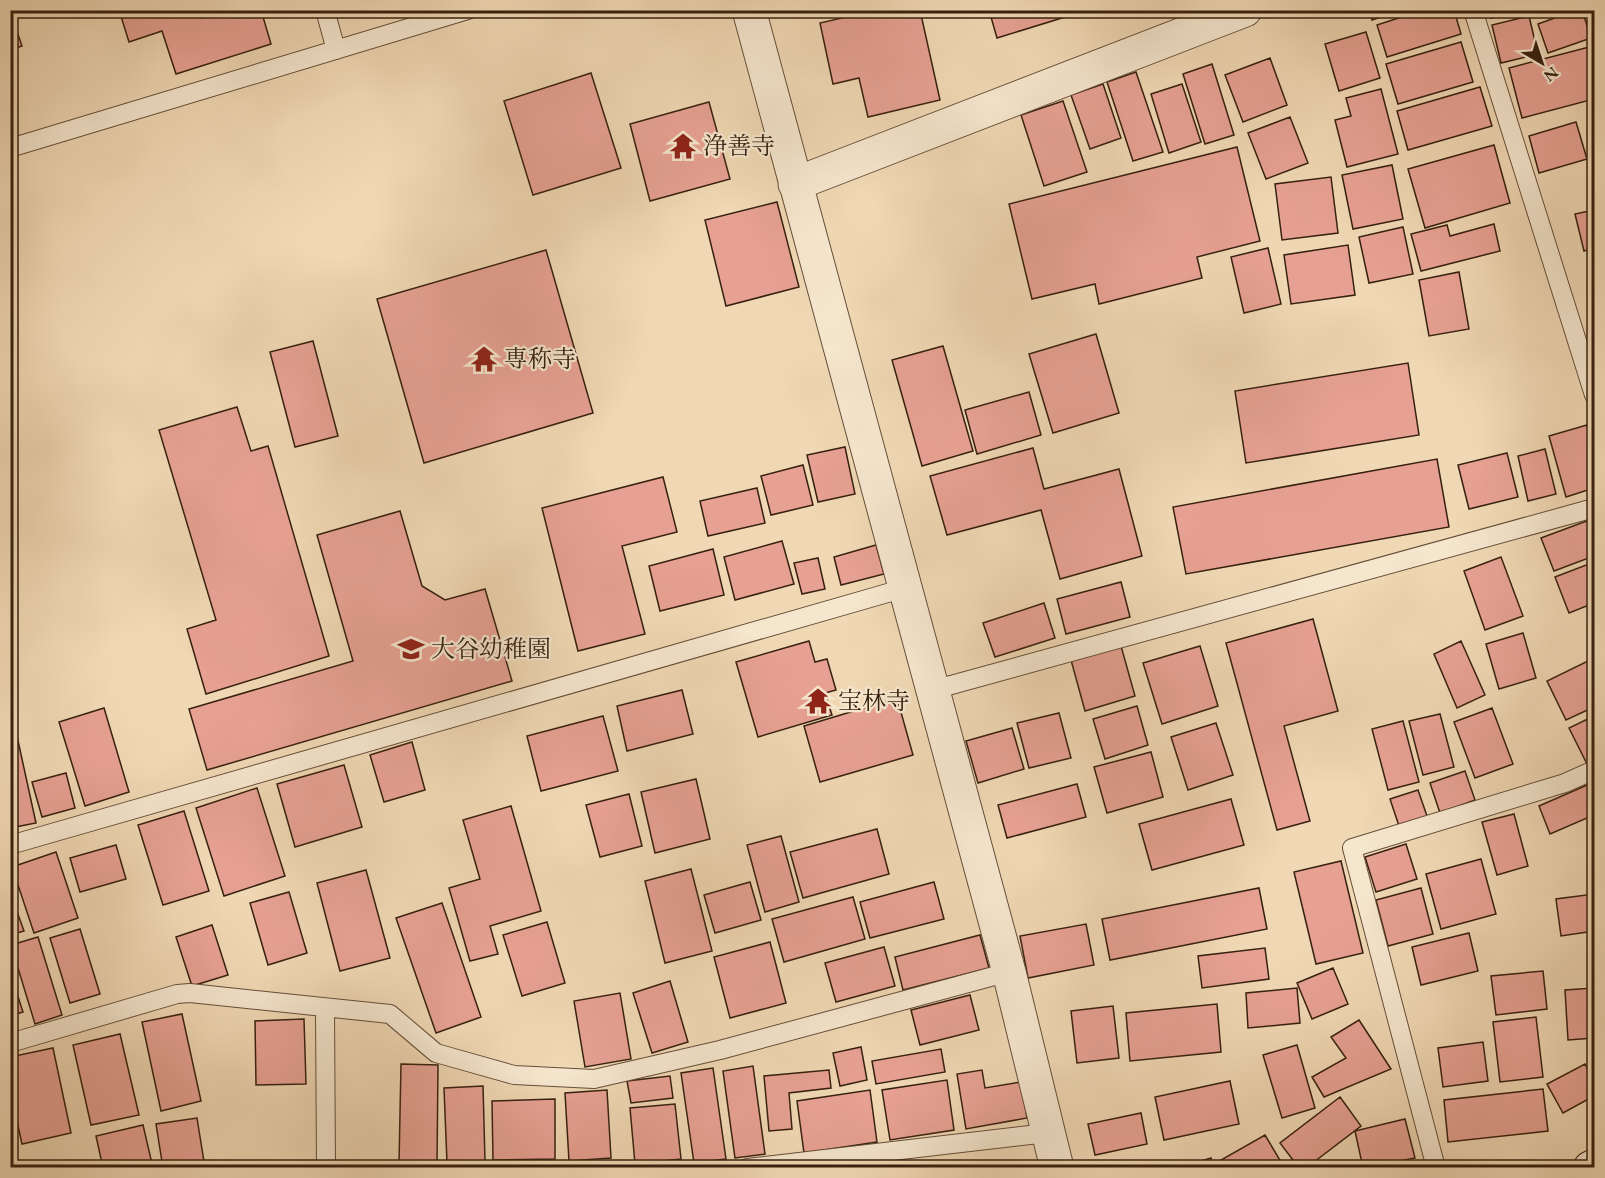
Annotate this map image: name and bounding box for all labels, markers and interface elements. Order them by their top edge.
north arrow [1512,33,1572,93]
text: N [1539,62,1563,87]
place label: 浄善寺 [703,130,775,161]
temple icon: 浄善寺 [668,131,698,161]
place label: 専称寺 [504,343,576,374]
temple icon: 専称寺 [469,344,499,374]
place label: 大谷幼稚園 [431,633,551,664]
school or university icon: 大谷幼稚園 [396,634,426,664]
place label: 宝林寺 [838,685,910,716]
temple icon: 宝林寺 [803,686,833,716]

